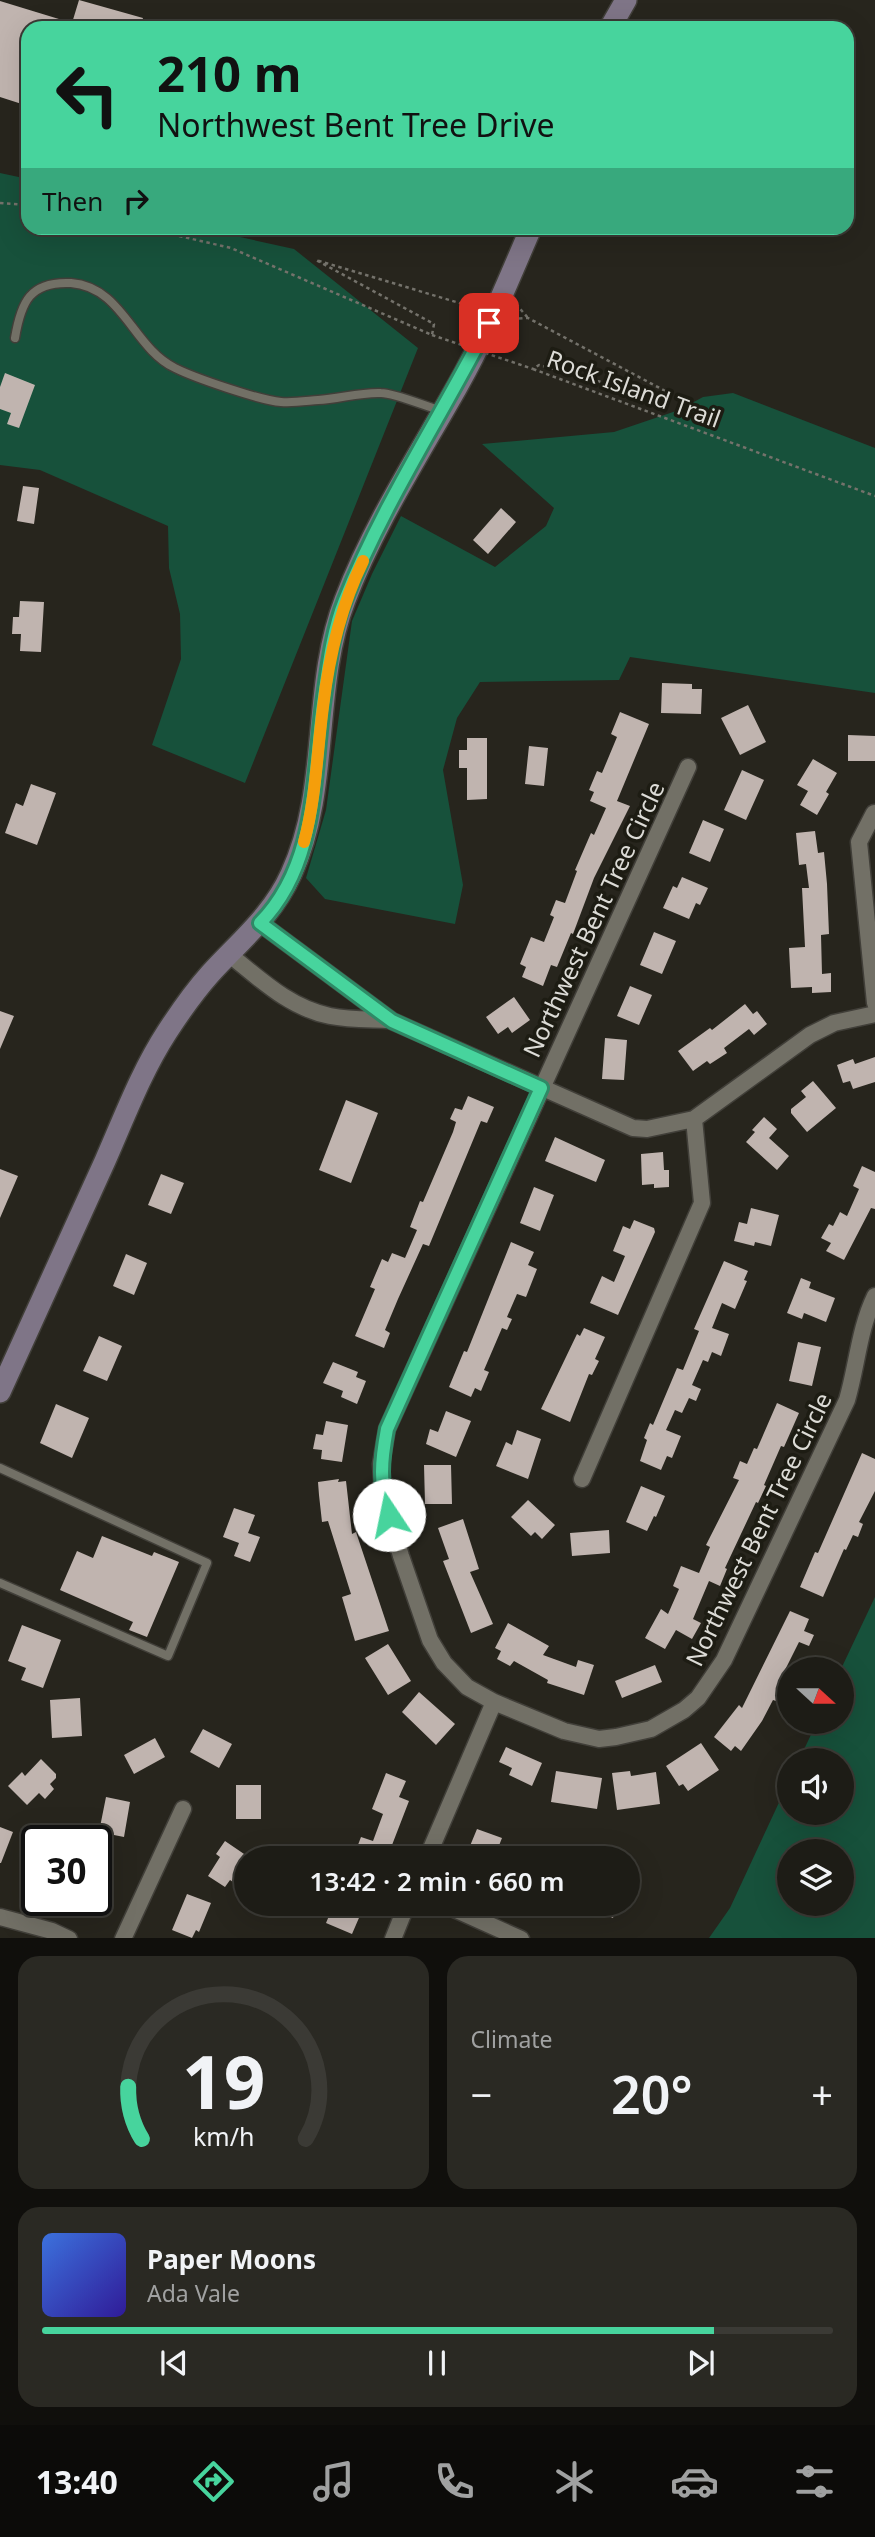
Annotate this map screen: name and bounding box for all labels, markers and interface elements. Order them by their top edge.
text: 210 m [157,40,302,106]
icon: left [42,49,133,140]
text: Northwest Bent Tree Drive [157,103,554,146]
icon: right [117,182,155,220]
text: Then [42,183,103,219]
pin [459,293,519,353]
icon: arrive [470,304,508,342]
street label: Rock Island Trail [543,341,725,435]
street label: Northwest Bent Tree Circle [514,776,672,1062]
street label: Northwest Bent Tree Circle [677,1387,839,1671]
position arrow [352,1478,426,1552]
north arrow [777,1657,854,1734]
map controls [777,1657,854,1916]
button: sound [777,1748,854,1825]
speed limit sign: 30 [21,1825,112,1916]
button: layers [777,1839,854,1916]
text: 13:42 · 2 min · 660 m [310,1863,564,1899]
text: Climate [471,2023,553,2055]
text: 19 [182,2031,265,2130]
text: 20° [611,2058,693,2129]
text: − [471,2068,492,2120]
text: + [811,2068,833,2120]
text: km/h [192,2118,254,2152]
text: Paper Moons [147,2241,316,2277]
text: Ada Vale [147,2277,240,2309]
icon: previous [155,2344,193,2382]
icon: pause [418,2344,456,2382]
icon: next [682,2344,720,2382]
icon: directions [189,2457,238,2506]
icon: music [309,2457,358,2506]
icon: phone [430,2457,479,2506]
icon: climate [550,2457,599,2506]
icon: car [670,2457,719,2506]
icon: filters [790,2457,839,2506]
text: 13:40 [36,2460,118,2503]

